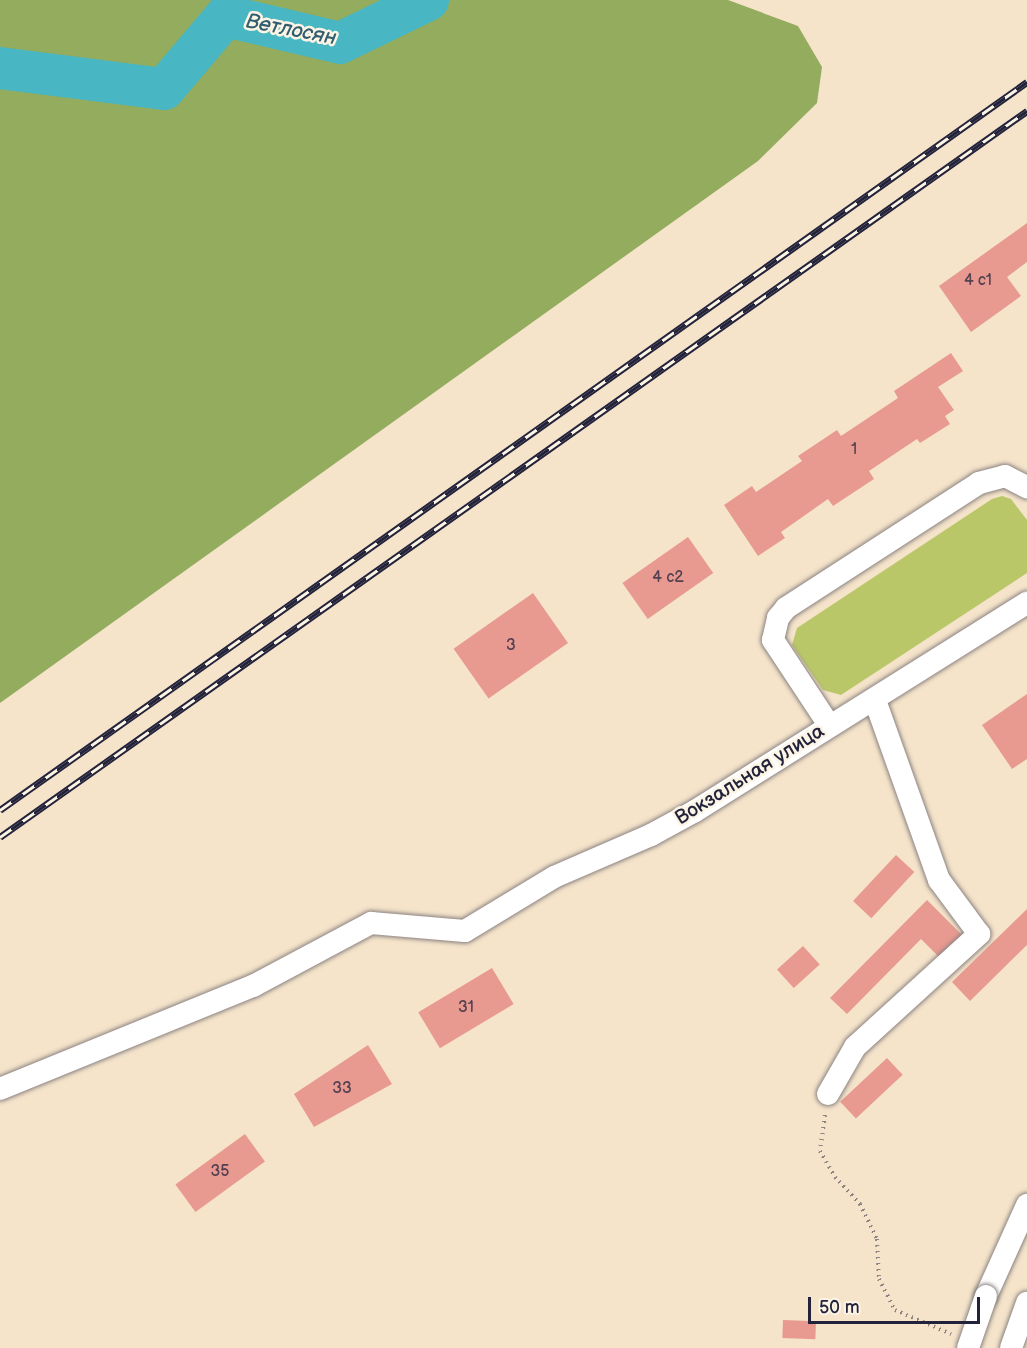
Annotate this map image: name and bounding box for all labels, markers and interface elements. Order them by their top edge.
water label: Ветлосян [244,9,338,51]
house number: 4 с1 [964,271,992,291]
house number: 1 [851,440,857,460]
house number: 4 с2 [652,568,684,588]
house number: 3 [506,636,516,656]
street label: Вокзальная улица [671,719,829,831]
house number: 31 [458,998,474,1018]
house number: 33 [332,1079,352,1099]
house number: 35 [210,1162,230,1182]
scale bar [811,1285,984,1323]
text: 50 m [819,1297,860,1318]

